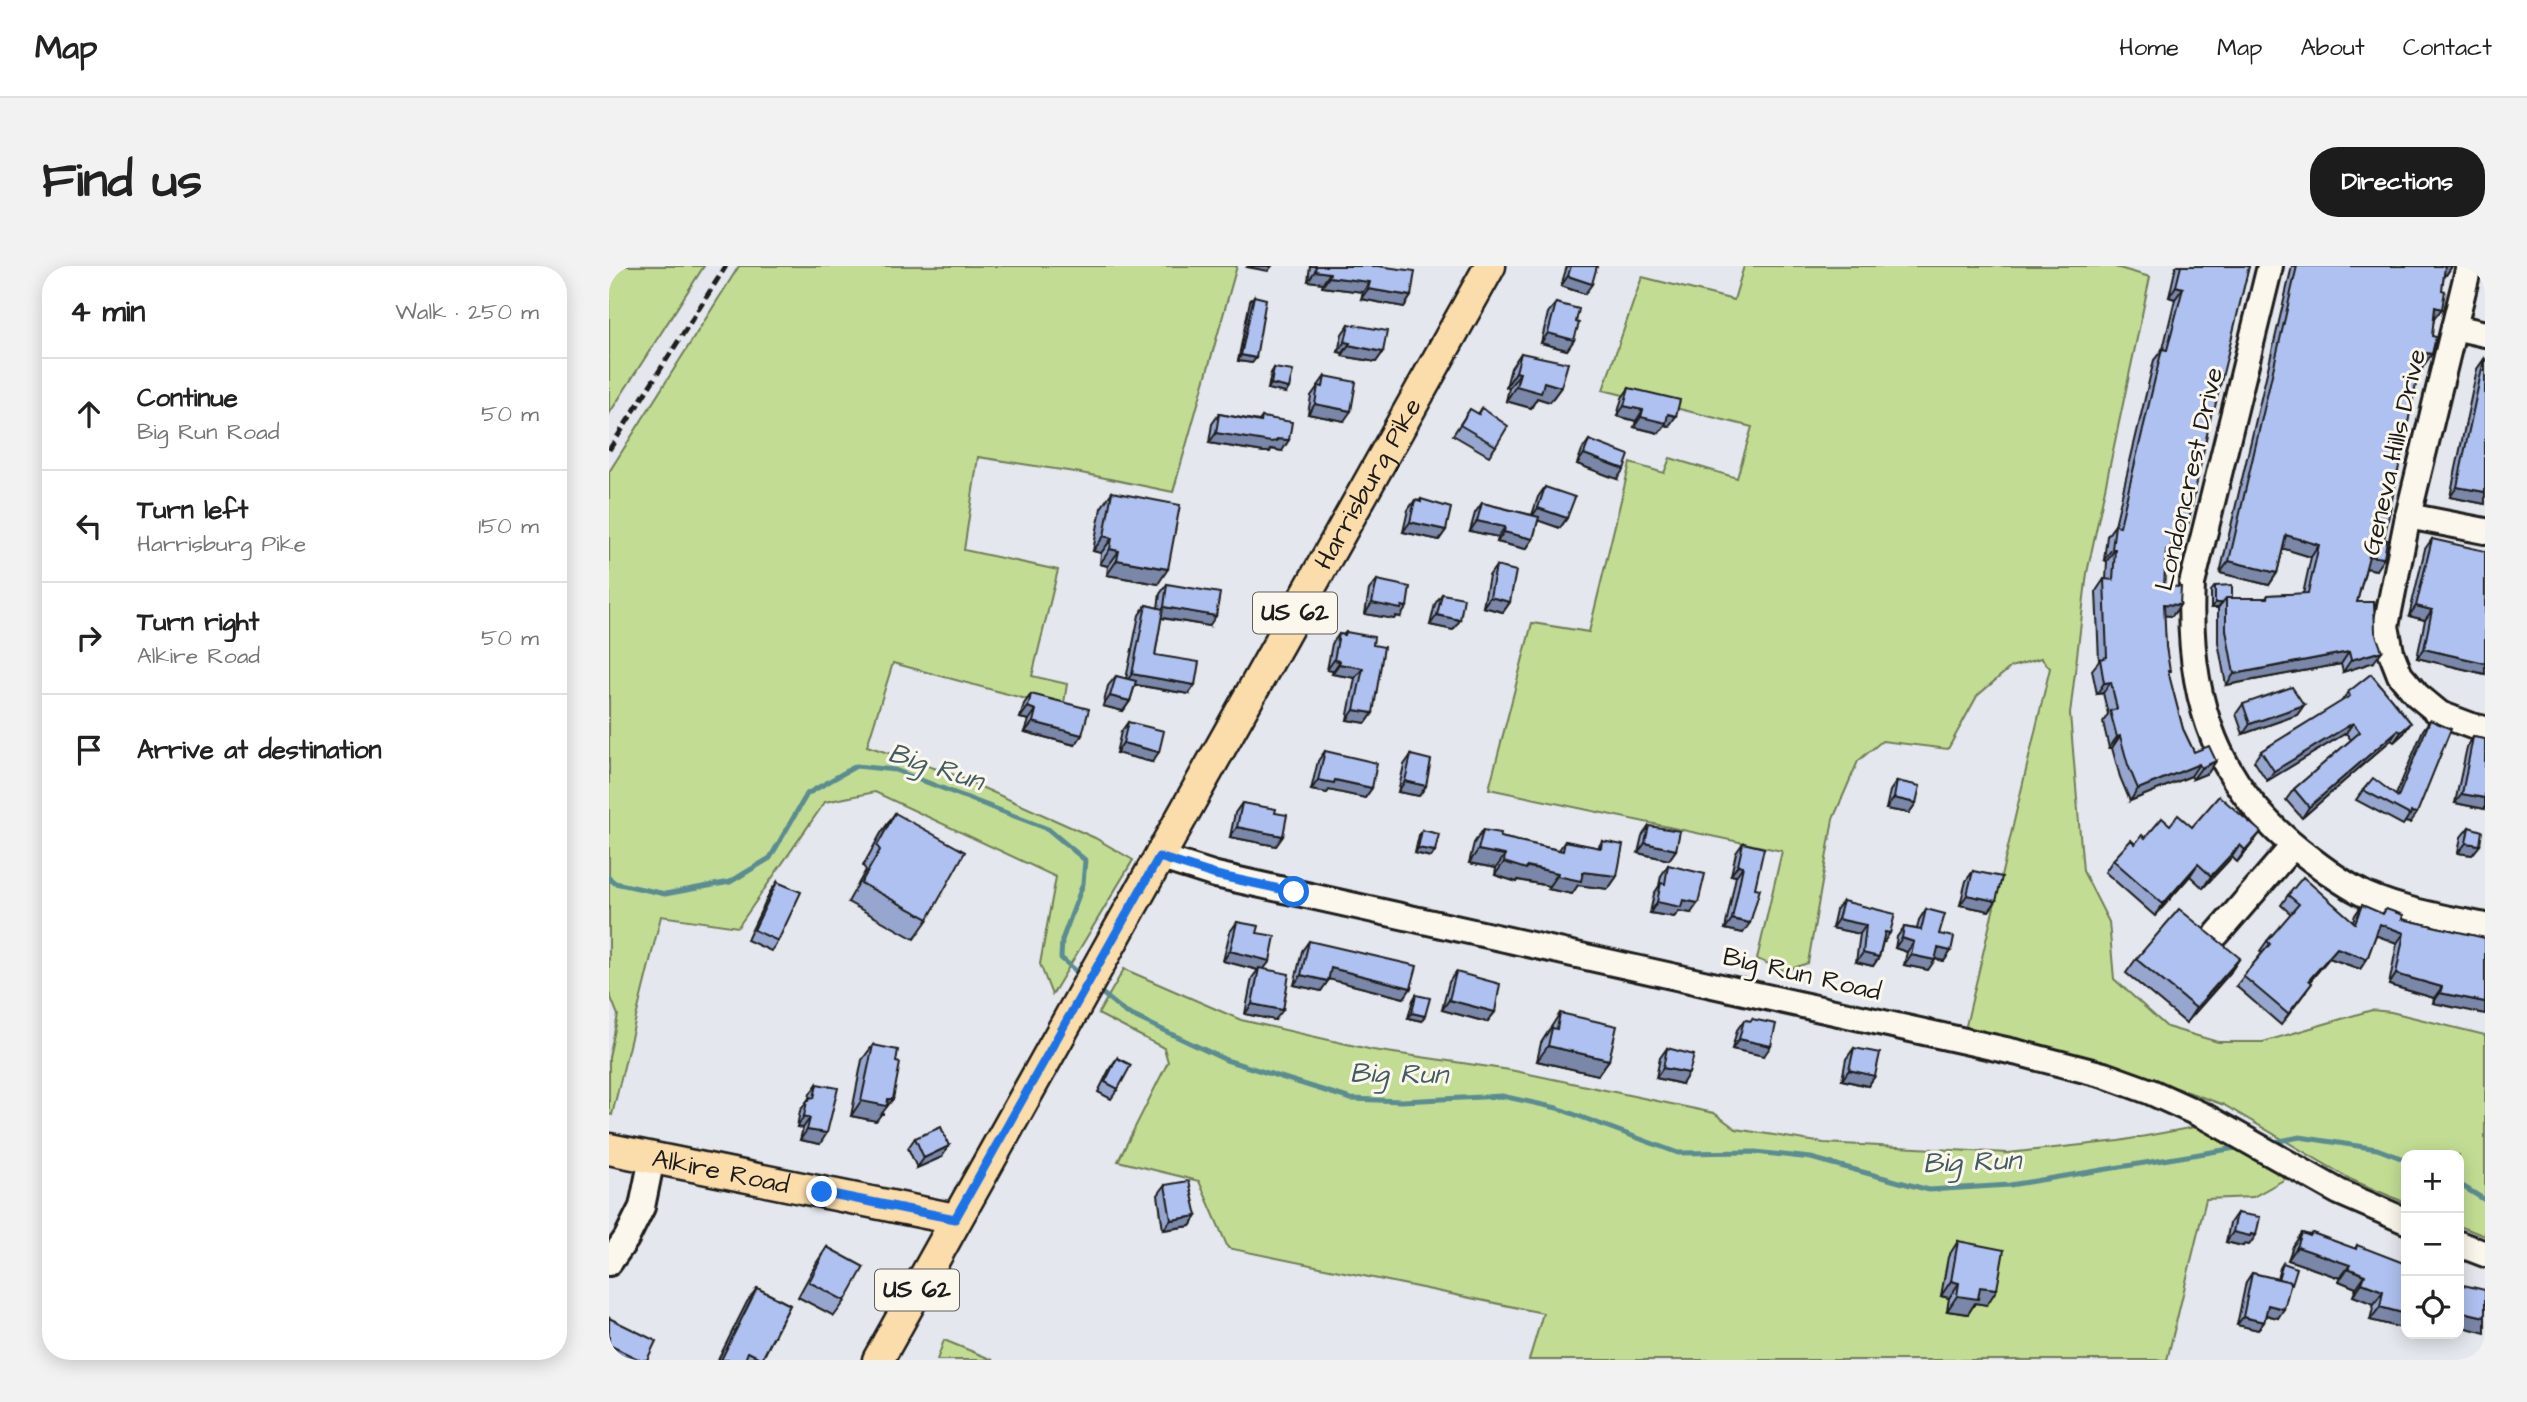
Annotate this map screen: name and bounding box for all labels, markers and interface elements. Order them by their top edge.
text: Map [35,25,97,71]
text: Home [2119,31,2179,65]
text: Map [2217,31,2262,65]
text: About [2300,31,2365,65]
text: Contact [2403,31,2492,65]
button: Directions [2310,147,2485,217]
text: Find us [42,148,202,216]
text: 4 min [70,291,145,333]
text: Walk · 250 m [395,296,539,328]
street label: Geneva Hills Drive [2353,346,2435,558]
street label: Londoncrest Drive [2146,364,2232,594]
text: Continue [137,380,238,416]
street label: Harrisburg Pike [1306,392,1431,576]
icon: ahead [70,395,108,433]
text: 50 m [481,398,539,430]
text: Big Run Road [137,416,280,448]
text: Turn left [137,492,248,528]
icon: left [70,507,108,545]
text: 150 m [478,510,539,542]
text: Harrisburg Pike [137,528,306,560]
road number: US 62 [1253,592,1337,634]
text: Turn right [137,604,259,640]
icon: right [70,619,108,657]
text: 50 m [481,622,539,654]
text: Alkire Road [137,640,260,672]
icon: arrive [70,731,108,769]
text: Arrive at destination [137,732,382,768]
water label: Big Run [883,733,991,802]
route start [1278,876,1309,907]
street label: Big Run Road [1719,938,1885,1012]
water label: Big Run [1350,1054,1450,1095]
street label: Alkire Road [649,1140,793,1203]
water label: Big Run [1922,1141,2024,1184]
map controls [2401,1150,2464,1339]
button: + [2401,1150,2464,1213]
route end [806,1176,837,1207]
button: − [2401,1213,2464,1276]
road number: US 62 [875,1270,959,1310]
button: locate [2401,1276,2464,1339]

